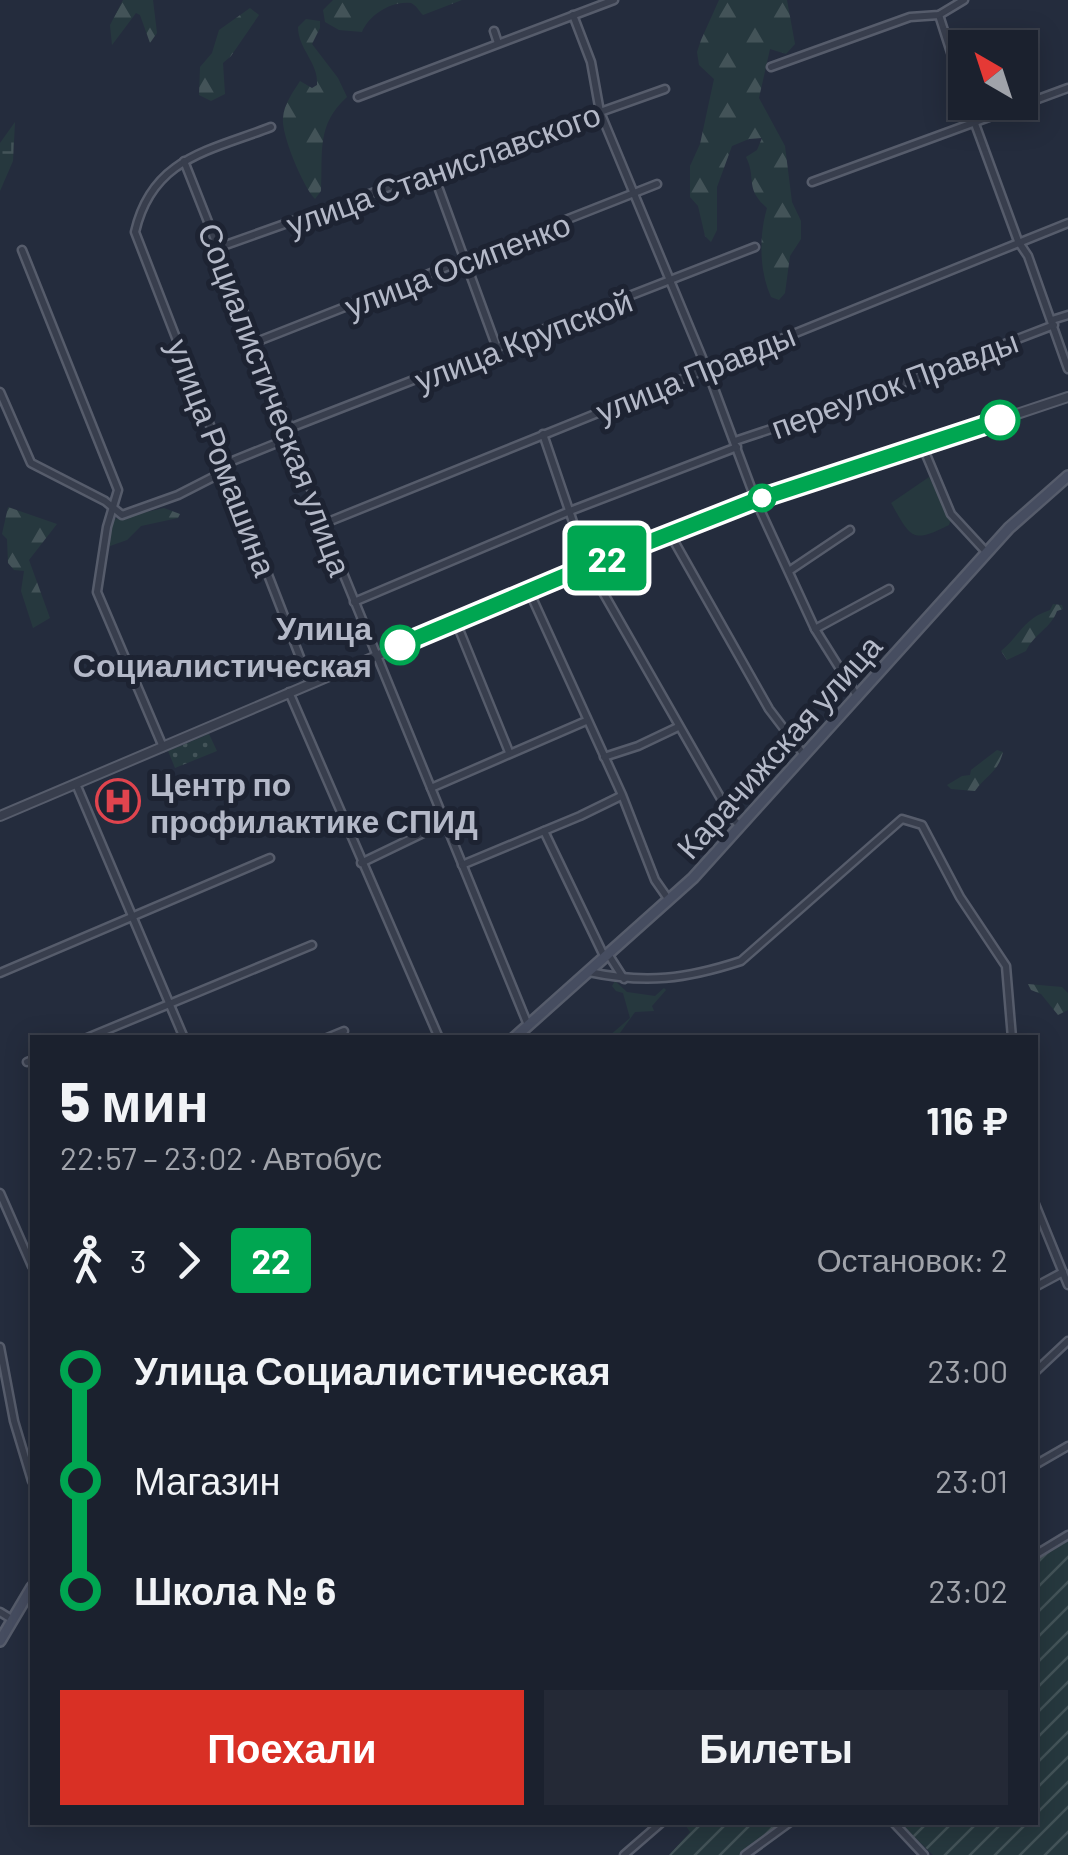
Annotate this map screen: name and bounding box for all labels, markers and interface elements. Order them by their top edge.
north arrow [948,30,1038,120]
map controls [948,30,1038,120]
street label: улица Станиславского [281,94,605,243]
street label: улица Осипенко [339,204,575,325]
street label: Социалистическая улица [190,217,361,581]
street label: улица Крупской [409,280,637,399]
street label: улица Правды [590,315,800,430]
street label: переулок Правды [765,321,1023,446]
street label: улица Ромашина [159,333,286,581]
unlabelled marker [981,401,1019,439]
unlabelled marker [749,485,775,511]
line badge: 22 [562,526,652,590]
text: 22 [587,537,627,579]
place label: Улица Социалистическая [73,608,372,684]
marker: Улица Социалистическая [381,626,419,664]
street label: Карачижская улица [668,626,889,866]
place label: Центр по профилактике СПИД [150,764,478,840]
hospital icon: Центр по профилактике СПИД [95,778,141,824]
text: 5 мин [60,1067,209,1133]
text: 116 ₽ [926,1097,1008,1143]
text: 22:57 – 23:02 · Автобус [60,1138,382,1176]
icon: walk [60,1233,115,1288]
icon: forward [161,1233,216,1288]
text: 22 [251,1239,291,1281]
text: Остановок: 2 [817,1240,1008,1278]
text: 3 [130,1241,146,1279]
text: Улица Социалистическая [134,1347,611,1393]
text: 23:00 [928,1351,1008,1389]
text: Магазин [134,1457,281,1503]
text: 23:01 [935,1461,1008,1499]
text: Школа № 6 [134,1567,336,1613]
text: 23:02 [928,1571,1008,1609]
button: Поехали [60,1690,524,1805]
button: Билеты [544,1690,1008,1805]

